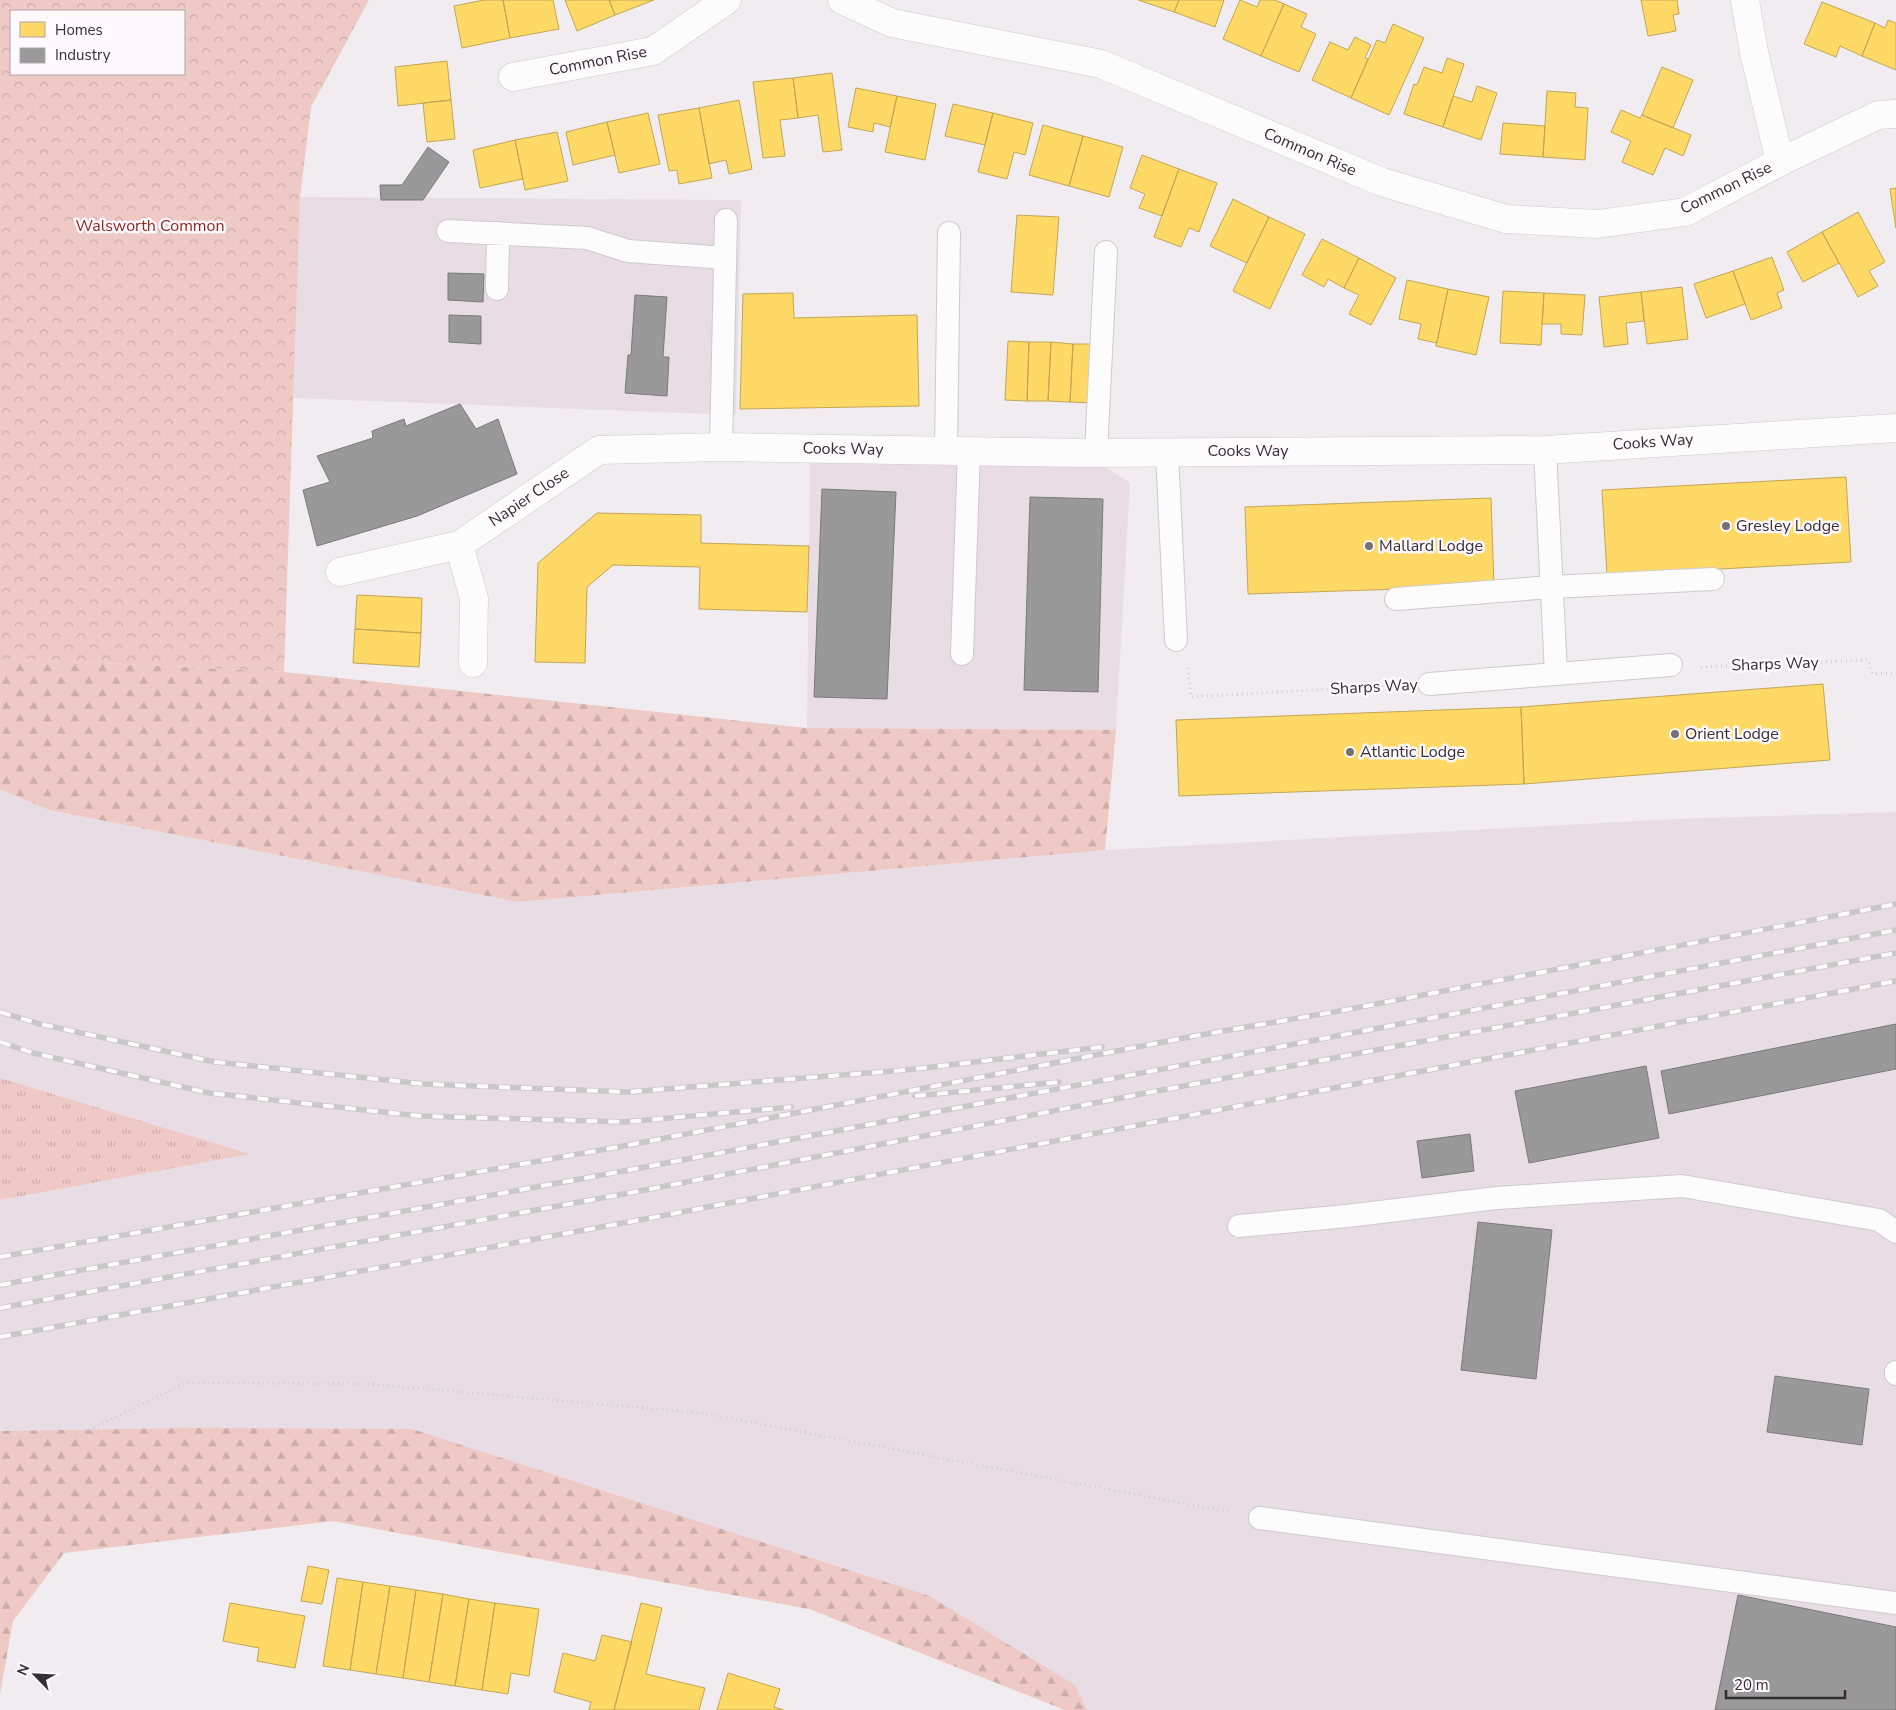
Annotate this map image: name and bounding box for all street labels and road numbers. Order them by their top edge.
street label: Common Rise [547,41,649,81]
street label: Common Rise [1260,122,1360,182]
street label: Common Rise [1677,156,1775,220]
street label: Cooks Way [1612,428,1695,456]
street label: Cooks Way [802,437,884,461]
street label: Cooks Way [1208,440,1289,462]
street label: Napier Close [485,462,573,532]
street label: Sharps Way [1731,651,1820,677]
street label: Sharps Way [1330,674,1419,700]

